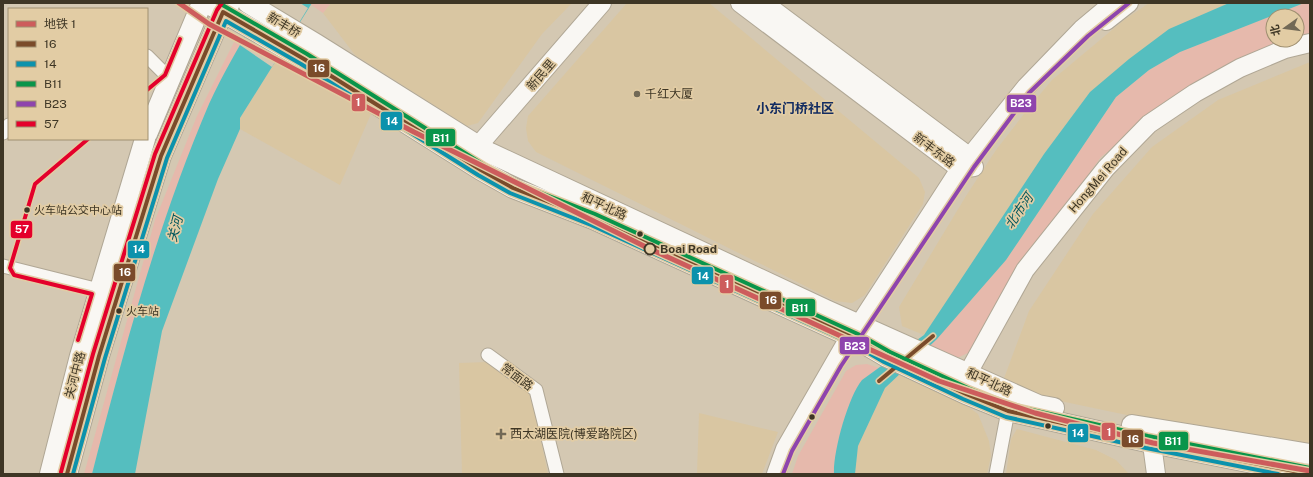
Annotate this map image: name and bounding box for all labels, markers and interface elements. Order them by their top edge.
legend [8,8,148,140]
north arrow [1265,8,1305,48]
street label: 新丰桥 [265,10,303,40]
text: 地铁 1 [44,17,76,31]
text: 北 [1268,24,1282,37]
text: 16 [44,37,56,51]
text: 14 [44,57,57,71]
street label: 新民里 [524,57,558,93]
line badge: 16 [307,59,330,78]
text: 16 [313,62,325,74]
text: B11 [44,77,62,91]
place label: 千红大厦 [645,87,693,101]
marker: 千红大厦 [632,89,642,99]
line badge: 1 [351,93,366,112]
line badge: B23 [1006,94,1037,113]
text: 1 [356,96,360,108]
text: B23 [44,97,67,111]
text: B23 [1010,97,1032,109]
district label: 小东门桥社区 [756,101,834,116]
line badge: 14 [380,111,403,131]
text: 14 [386,115,398,127]
text: 57 [44,117,59,131]
line badge: B11 [425,128,456,147]
street label: 新丰东路 [911,130,957,170]
text: B11 [433,132,449,144]
street label: HongMei Road [1066,144,1130,216]
water label: 北市河 [1002,188,1038,231]
street label: 和平北路 [579,190,629,222]
place label: 火车站公交中心站 [34,204,122,216]
marker: 火车站公交中心站 [22,205,32,215]
water label: 关河 [164,212,186,244]
line badge: 57 [10,220,33,239]
text: 57 [15,223,29,235]
unlabelled marker [635,229,645,239]
line badge: 14 [127,240,150,259]
marker: Boai Road [643,242,657,256]
place label: Boai Road [660,242,717,256]
text: 14 [133,243,145,255]
line badge: 16 [113,263,136,282]
text: 16 [119,266,131,278]
line badge: 14 [691,266,714,285]
text: 14 [697,270,709,282]
line badge: 1 [719,274,734,294]
text: 1 [725,278,729,290]
line badge: 16 [759,291,782,310]
text: 16 [765,294,777,306]
line badge: B11 [785,298,816,317]
text: B11 [792,302,808,314]
place label: 火车站 [126,305,159,317]
marker: 火车站 [114,306,124,316]
line badge: B23 [839,336,870,355]
text: B23 [844,340,866,352]
street label: 关河中路 [62,350,88,400]
street label: 常面路 [498,361,536,393]
street label: 和平北路 [964,366,1014,398]
unlabelled marker [807,412,817,422]
unlabelled marker [1043,421,1053,431]
line badge: 1 [1101,422,1116,441]
line badge: 14 [1067,423,1089,443]
text: 1 [1107,426,1111,438]
place label: 西太湖医院(博爱路院区) [510,427,637,441]
text: 14 [1072,427,1084,439]
marker: 西太湖医院(博爱路院区) [495,428,507,440]
line badge: 16 [1121,429,1144,448]
line badge: B11 [1158,431,1189,451]
text: 16 [1127,433,1139,445]
text: B11 [1165,435,1181,447]

